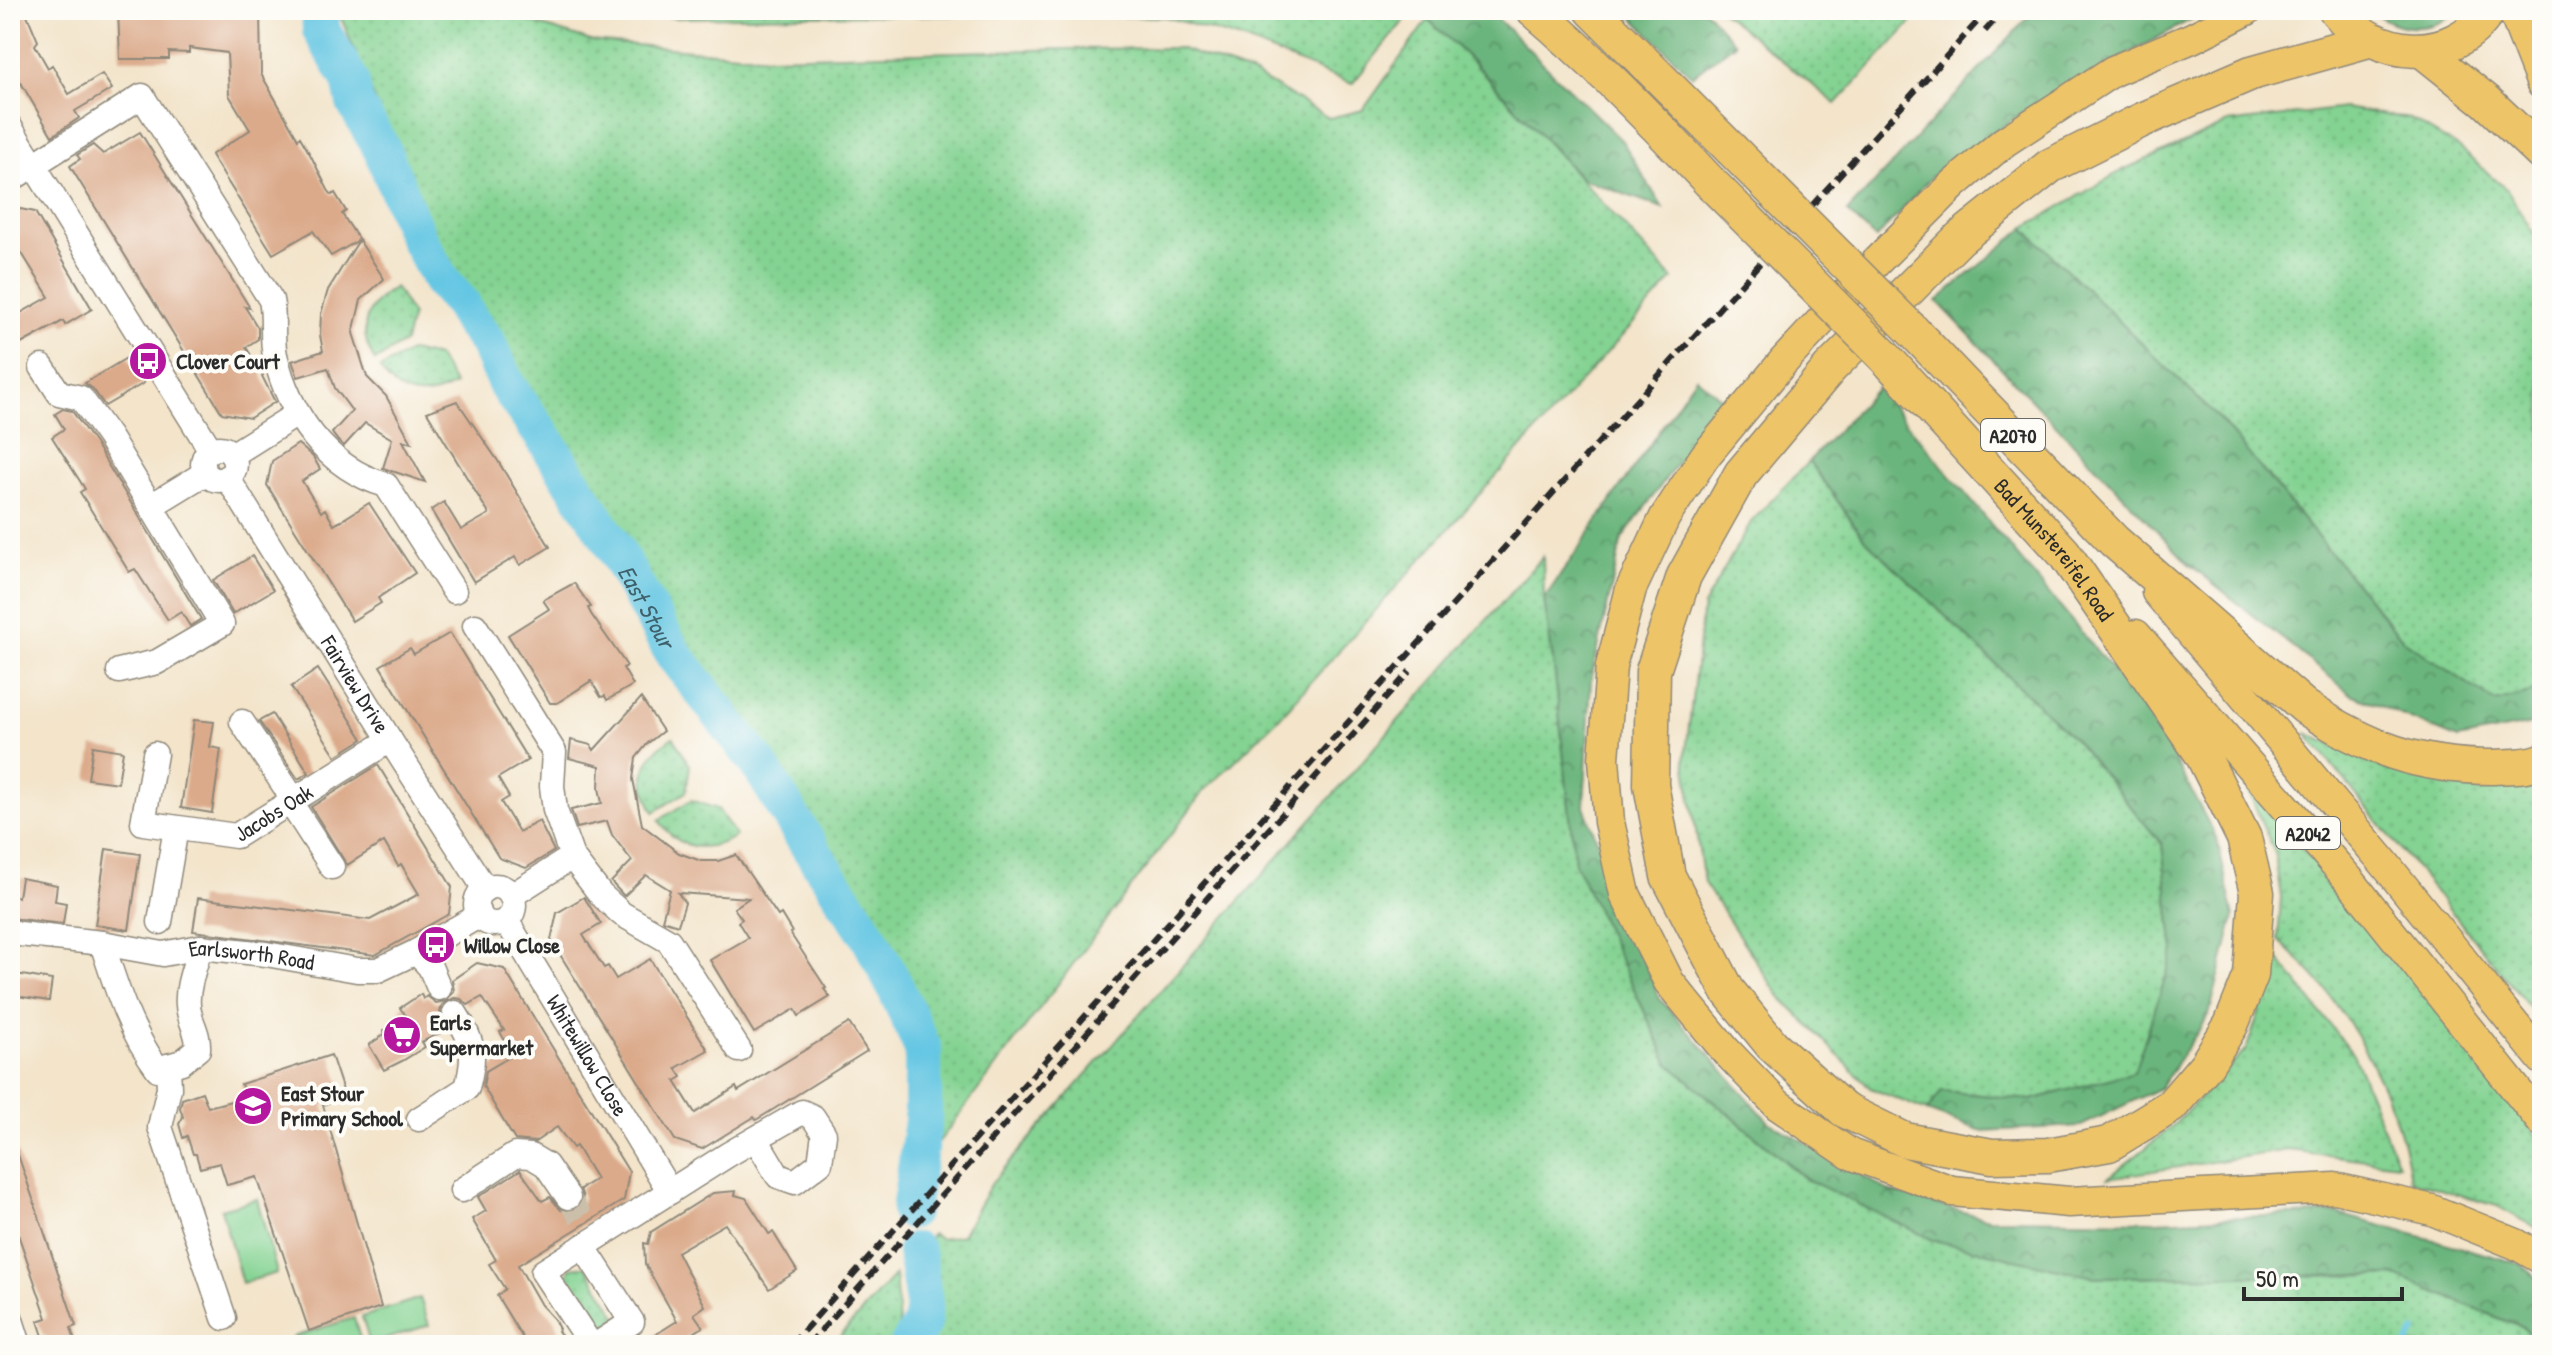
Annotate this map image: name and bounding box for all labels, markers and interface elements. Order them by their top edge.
bus stop icon: Clover Court [127,340,169,382]
place label: Clover Court [176,346,281,376]
road number: A2070 [1981,419,2045,451]
street label: Bad Munstereifel Road [1988,471,2121,627]
water label: East Stour [611,559,684,656]
street label: Fairview Drive [313,629,397,739]
street label: Jacobs Oak [229,777,318,848]
road number: A2042 [2276,817,2340,849]
bus stop icon: Willow Close [415,924,457,966]
place label: Willow Close [464,930,560,960]
street label: Earlsworth Road [186,932,317,977]
street label: Whitewillow Close [539,989,636,1122]
place label: Earls Supermarket [430,1007,534,1063]
supermarket icon: Earls Supermarket [381,1014,423,1056]
place label: East Stour Primary School [281,1078,404,1134]
school or university icon: East Stour Primary School [232,1085,274,1127]
scale bar [2244,1251,2402,1301]
text: 50 m [2256,1262,2299,1294]

